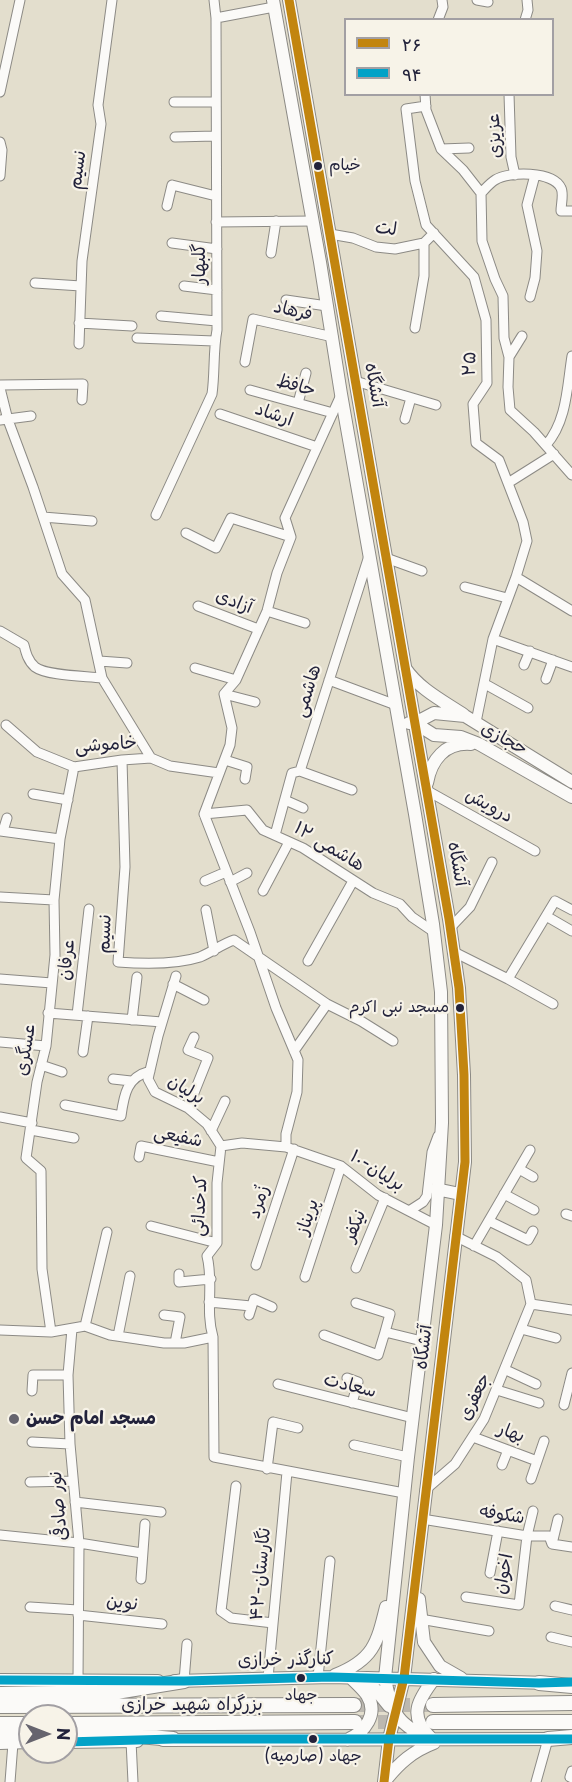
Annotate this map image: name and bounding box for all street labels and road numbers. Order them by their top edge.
street label: عزیزی [483,113,507,159]
street label: نسیم [65,149,91,191]
street label: لت [374,217,398,241]
street label: گلبهار [189,244,211,284]
street label: فرهاد [271,296,315,326]
street label: ۲۵ [459,351,481,377]
street label: آتشگاه [359,361,389,409]
street label: حافظ [274,370,318,402]
street label: ارشاد [252,398,296,432]
street label: آزادی [212,585,256,619]
street label: هاشمی [290,662,326,720]
street label: حجازی [477,718,531,760]
street label: خاموشی [74,732,138,758]
street label: درویش [461,784,517,828]
street label: ۱۲ هاشمی [290,817,368,877]
street label: آتشگاه [442,840,472,888]
street label: نسیم [94,914,116,954]
street label: عرفان [54,938,80,982]
street label: عسگری [11,1023,41,1077]
street label: برلیان [164,1070,208,1110]
street label: شفیعی [152,1122,204,1152]
street label: ۱۰-برلیان [346,1146,408,1196]
street label: کدخدائی [188,1175,212,1237]
street label: زُمرد [244,1183,274,1221]
street label: پریناز [292,1196,324,1238]
street label: نیکفر [339,1207,371,1245]
street label: آتشگاه [411,1323,437,1371]
street label: سعادت [321,1369,379,1403]
street label: جعفری [454,1370,496,1424]
street label: بهار [494,1418,528,1448]
street label: نور صادقی [45,1470,73,1542]
street label: شکوفه [478,1501,526,1529]
street label: ۴۲-نگارستان [246,1527,276,1621]
street label: اخوان [490,1552,518,1596]
street label: نوین [105,1590,139,1616]
street label: کنارگذر خرازی [238,1648,334,1672]
street label: بزرگراه شهید خرازی [121,1694,263,1716]

